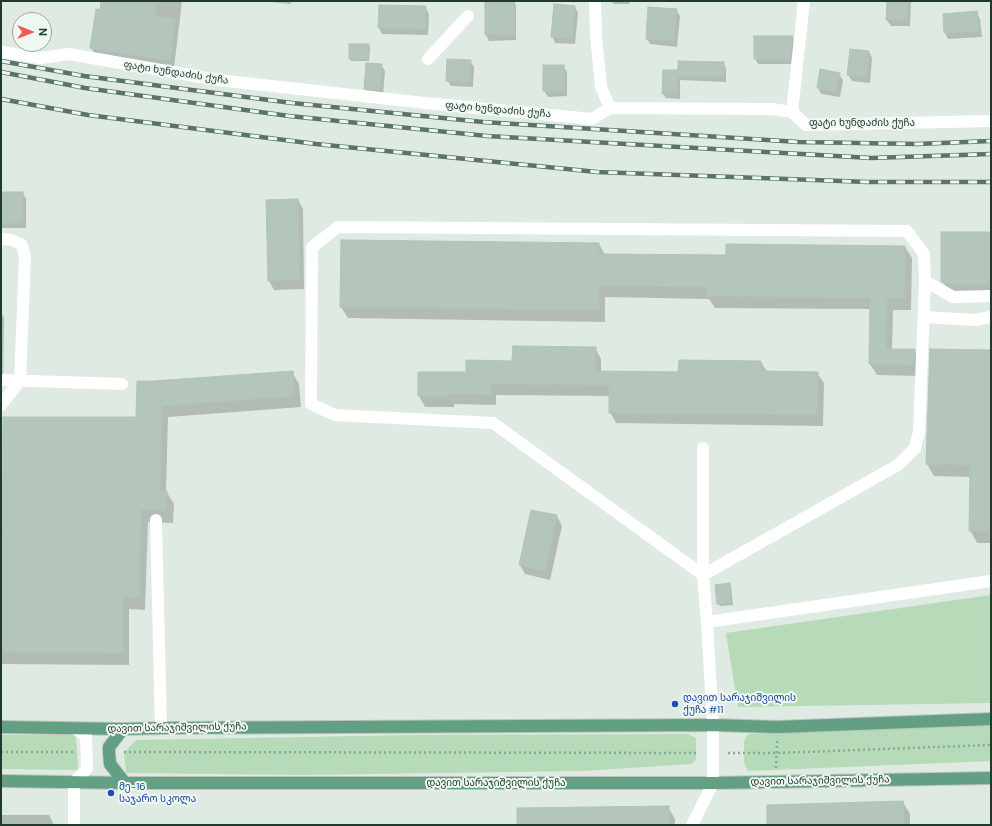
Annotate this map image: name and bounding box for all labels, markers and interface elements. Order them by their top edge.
north arrow [12,12,52,52]
text: N [36,28,50,36]
street label: ფატი ხუნდაძის ქუჩა [123,59,229,87]
street label: ფატი ხუნდაძის ქუჩა [445,99,551,121]
street label: ფატი ხუნდაძის ქუჩა [809,117,915,129]
place label: დავით სარაჯიშვილის ქუჩა #11 [683,692,796,716]
marker: დავით სარაჯიშვილის ქუჩა #11 [670,699,680,709]
street label: დავით სარაჯიშვილის ქუჩა [107,721,247,735]
street label: დავით სარაჯიშვილის ქუჩა [750,774,890,788]
street label: დავით სარაჯიშვილის ქუჩა [426,777,566,789]
place label: მე-16 საჯარო სკოლა [119,781,196,804]
marker: მე-16 საჯარო სკოლა [106,788,116,798]

